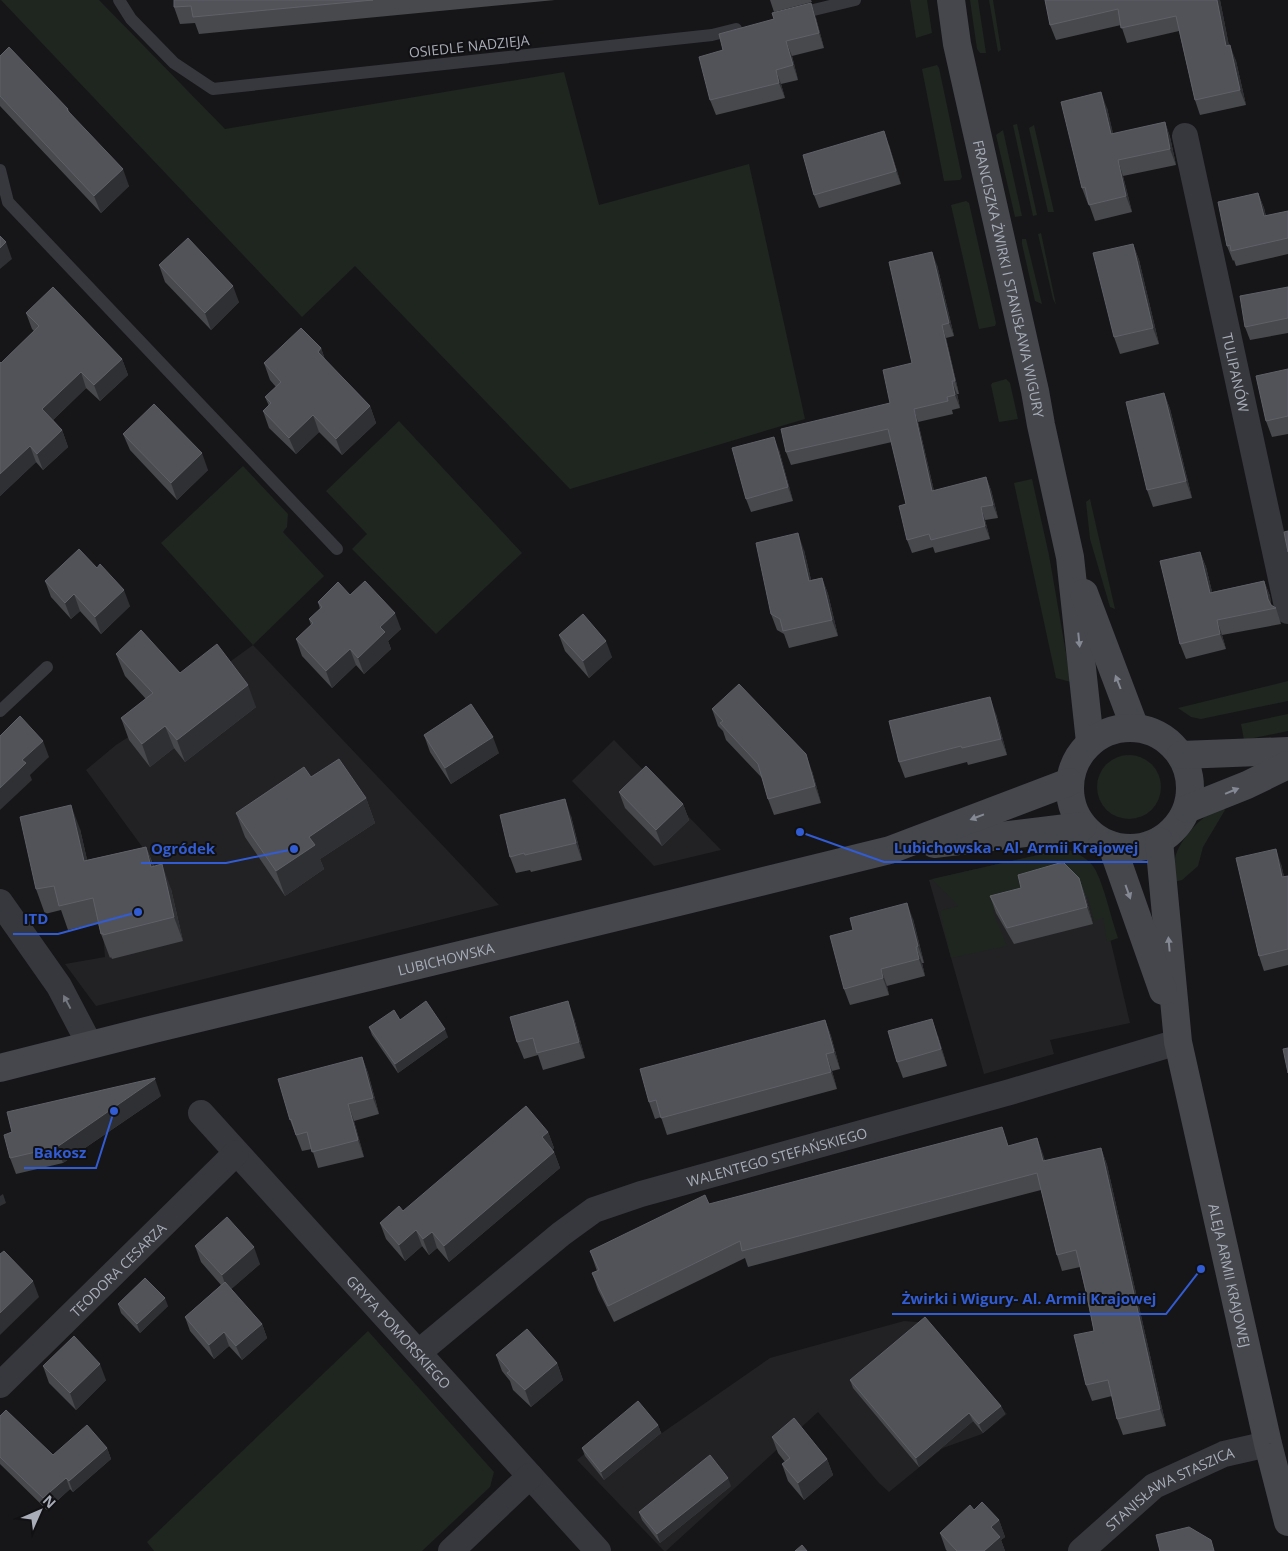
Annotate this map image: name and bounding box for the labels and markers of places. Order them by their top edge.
callout: Lubichowska - Al. Armii Krajowej [884,832,1148,862]
callout: Ogródek [141,833,226,863]
callout: ITD [13,904,58,934]
callout: Bakosz [24,1138,96,1168]
callout: Żwirki i Wigury- Al. Armii Krajowej [892,1284,1166,1314]

